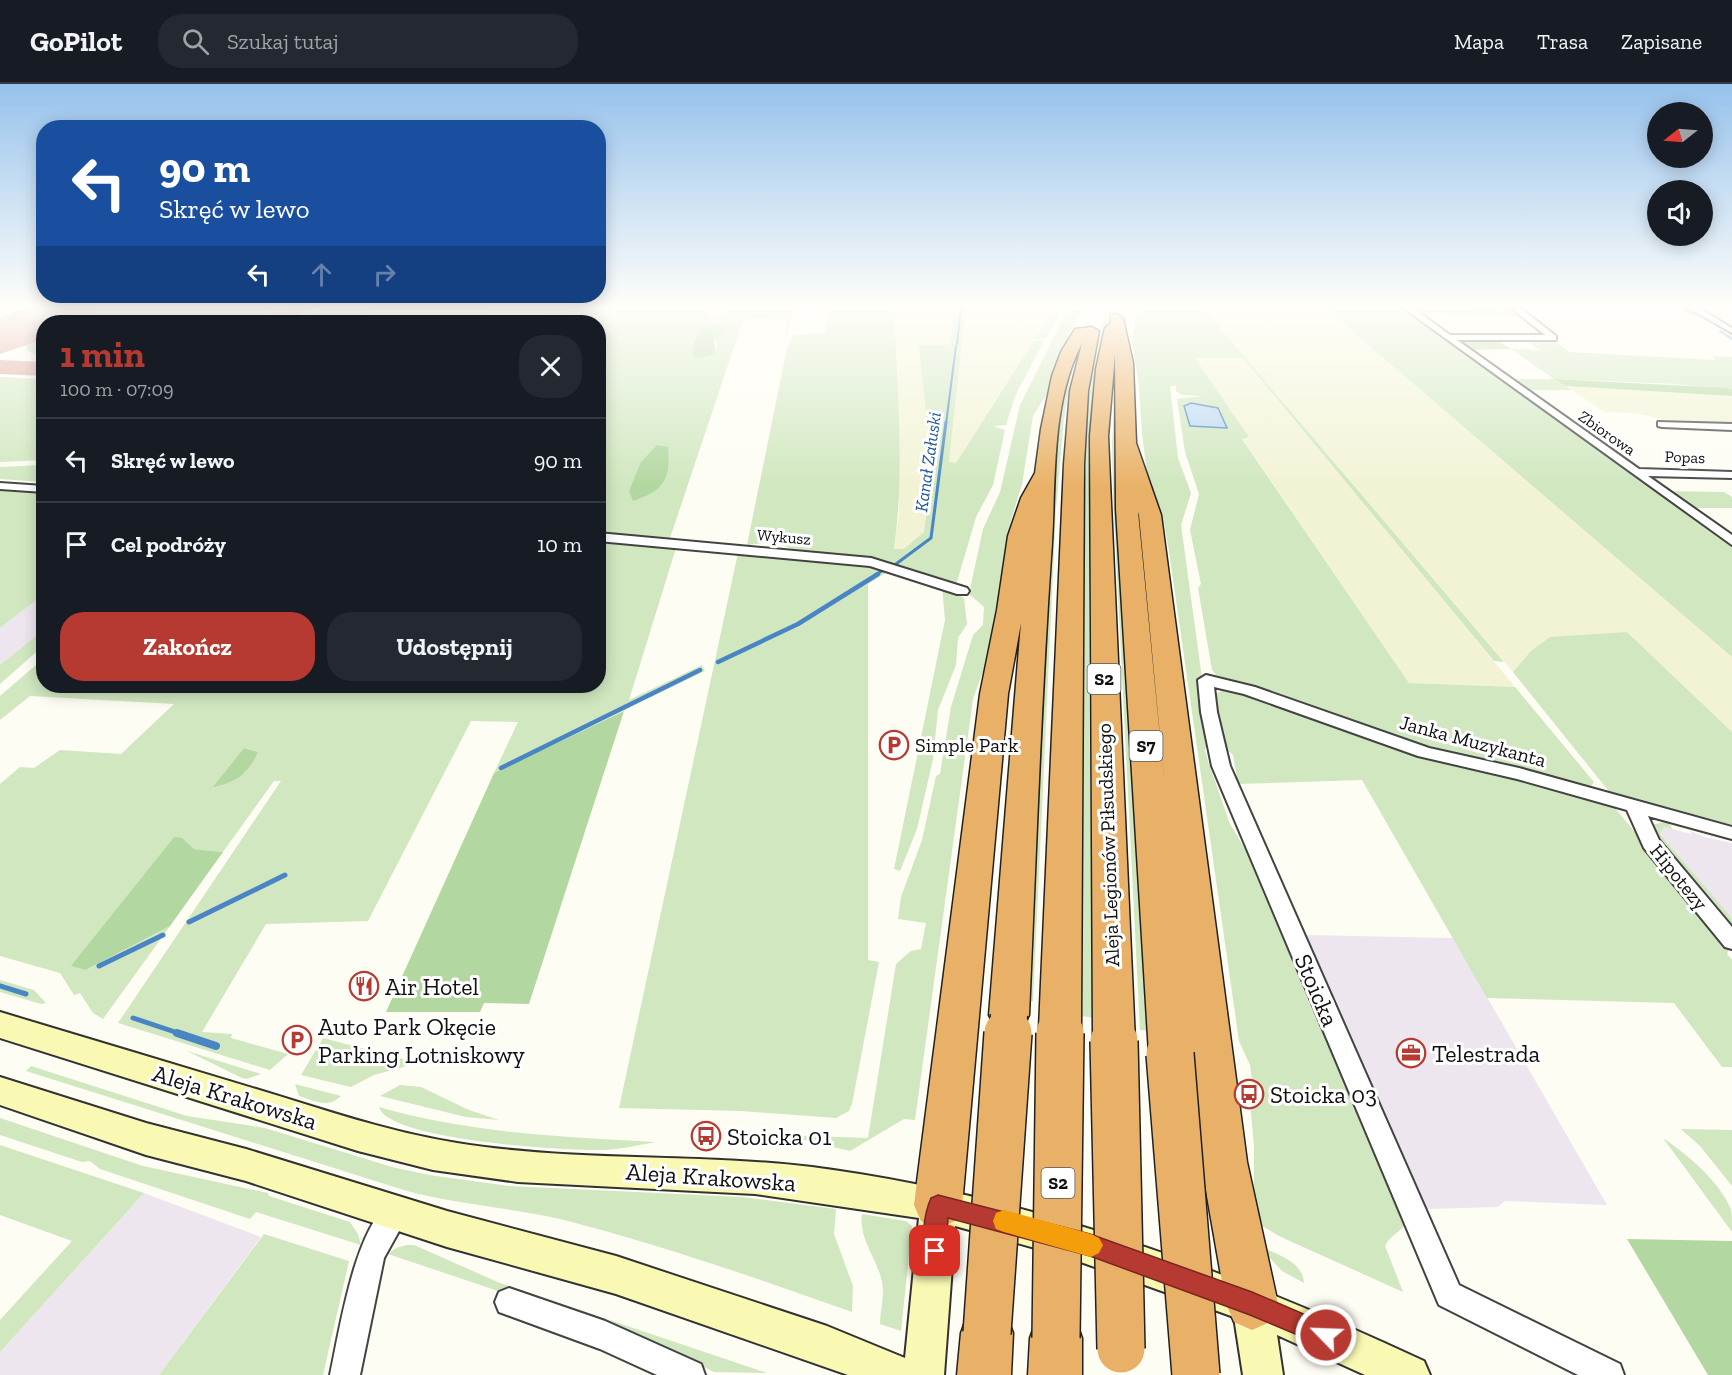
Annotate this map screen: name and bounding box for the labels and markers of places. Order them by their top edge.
parking icon: Simple Park [878,729,910,761]
place label: Simple Park [915,733,1019,757]
restaurant icon: Air Hotel [348,970,380,1002]
place label: Air Hotel [385,972,479,1001]
place label: Auto Park Okęcie Parking Lotniskowy [318,1012,526,1069]
parking icon: Auto Park Okęcie Parking Lotniskowy [281,1024,313,1056]
office icon: Telestrada [1395,1037,1427,1069]
place label: Telestrada [1432,1039,1541,1068]
bus stop icon: Stoicka 03 [1233,1078,1265,1110]
place label: Stoicka 03 [1270,1080,1377,1109]
bus stop icon: Stoicka 01 [690,1120,722,1152]
place label: Stoicka 01 [727,1122,831,1151]
pin [909,1225,960,1276]

